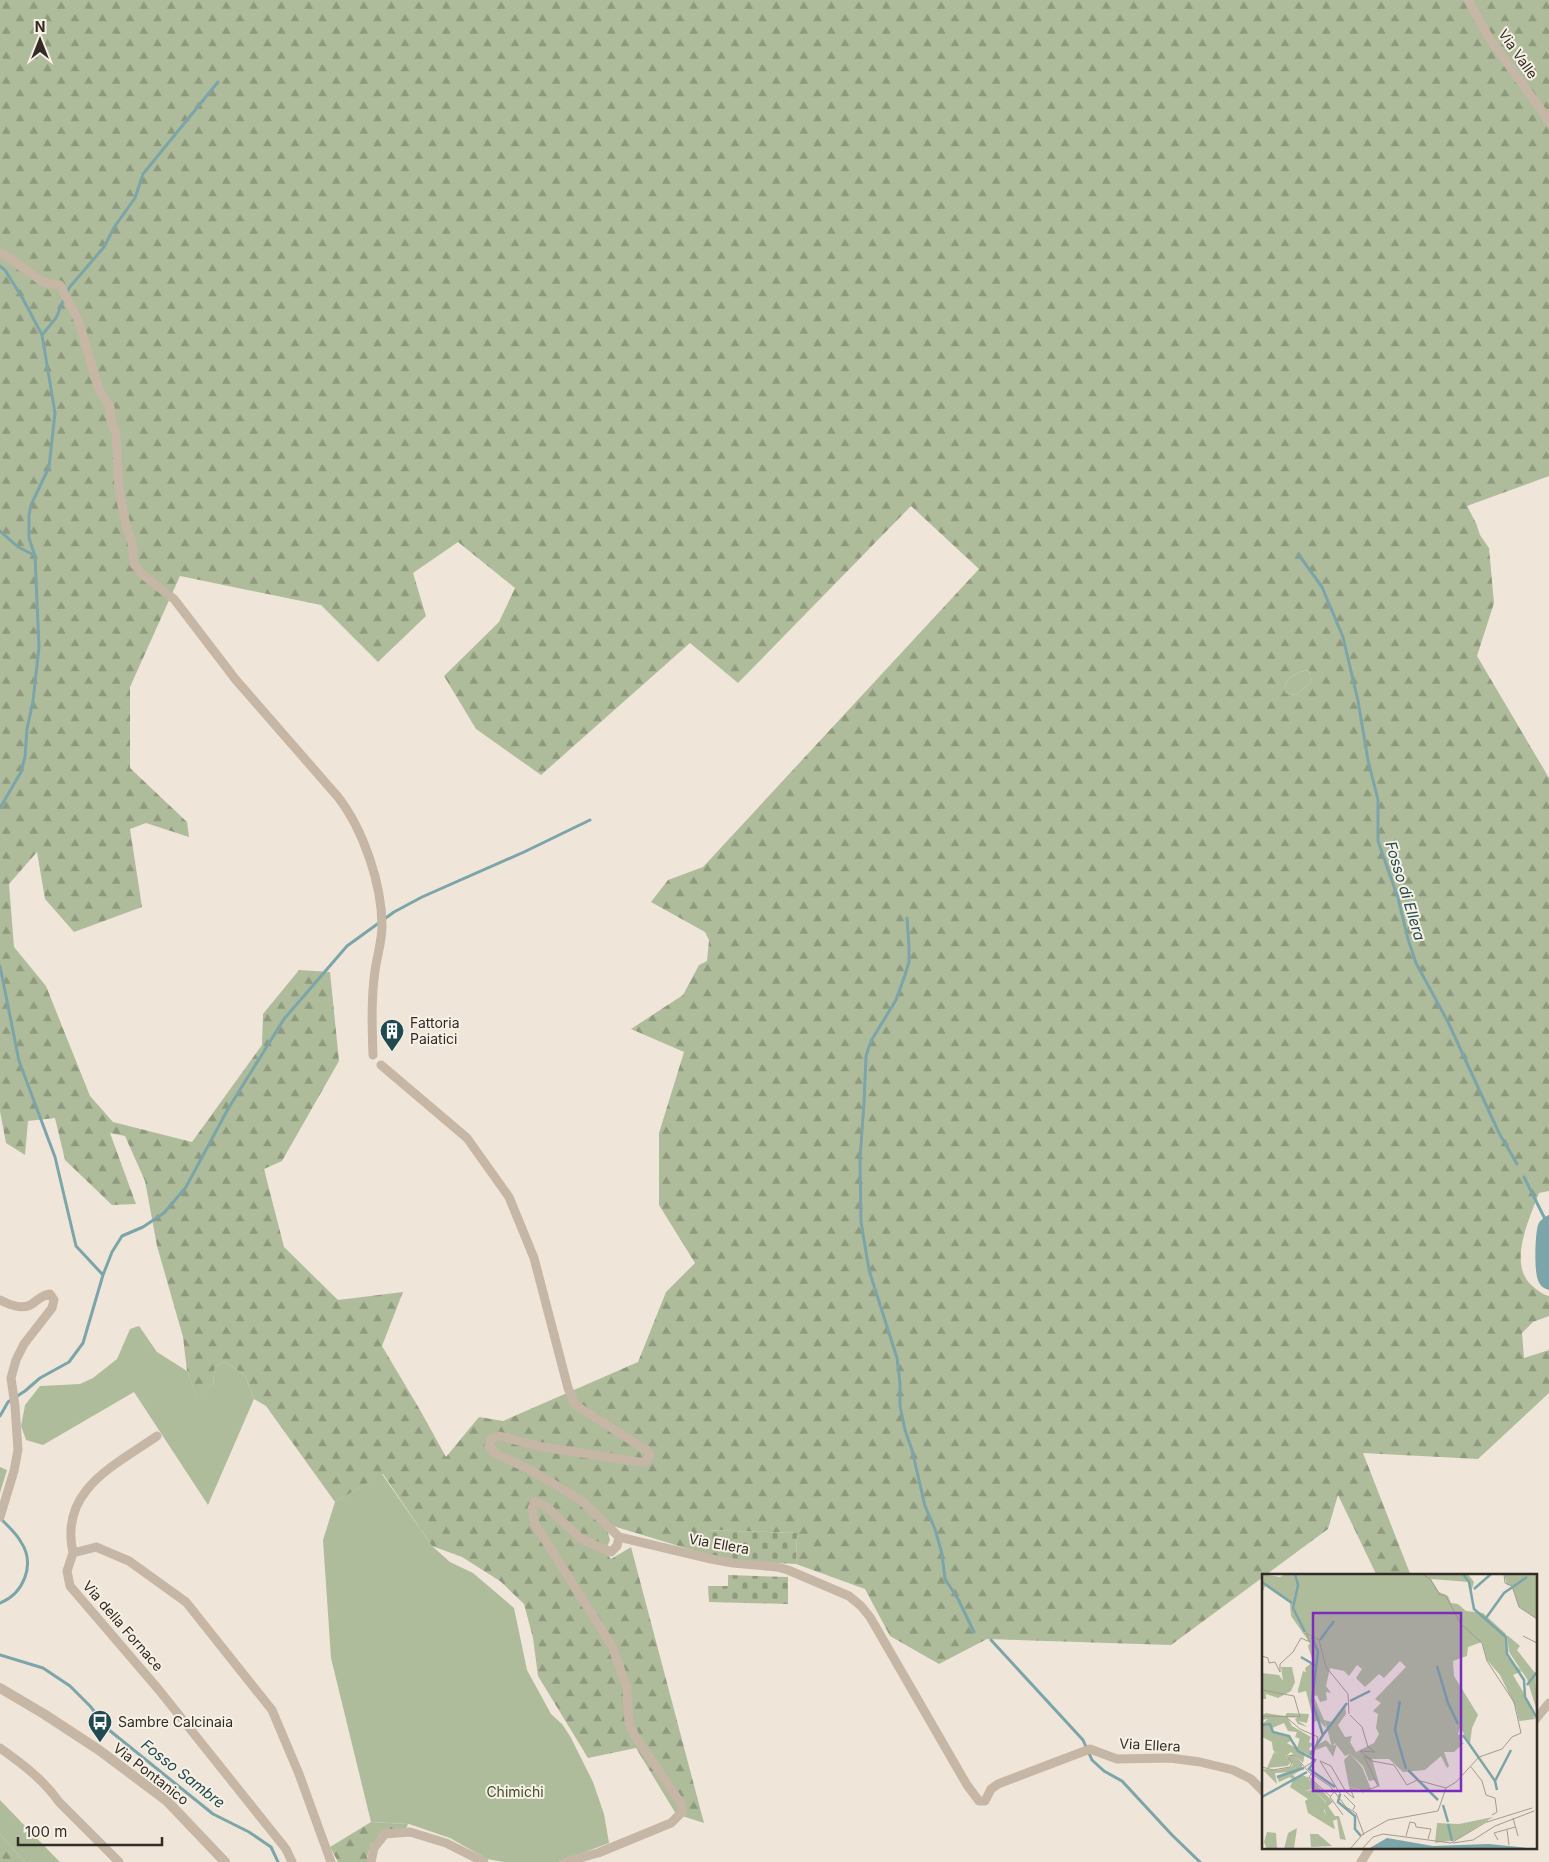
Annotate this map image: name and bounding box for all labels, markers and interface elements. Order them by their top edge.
north arrow [15,15,65,65]
text: N [35,18,45,35]
street label: Via Valle [1495,26,1542,82]
water label: Fosso di Ellera [1381,839,1430,943]
place label: Fattoria Paiatici [410,1014,460,1047]
building icon: Fattoria Paiatici [379,1018,405,1052]
street label: Via Ellera [687,1530,751,1557]
inset map [1262,1574,1536,1850]
street label: Via della Fornace [80,1577,167,1674]
bus stop icon: Sambre Calcinaia [87,1709,113,1743]
place label: Sambre Calcinaia [118,1713,233,1730]
street label: Via Ellera [1119,1734,1181,1755]
water label: Fosso Sambre [137,1735,229,1812]
street label: Via Pontanico [110,1739,192,1808]
park label: Chimichi [486,1783,544,1800]
scale bar [18,1814,161,1846]
text: 100 m [25,1822,67,1841]

